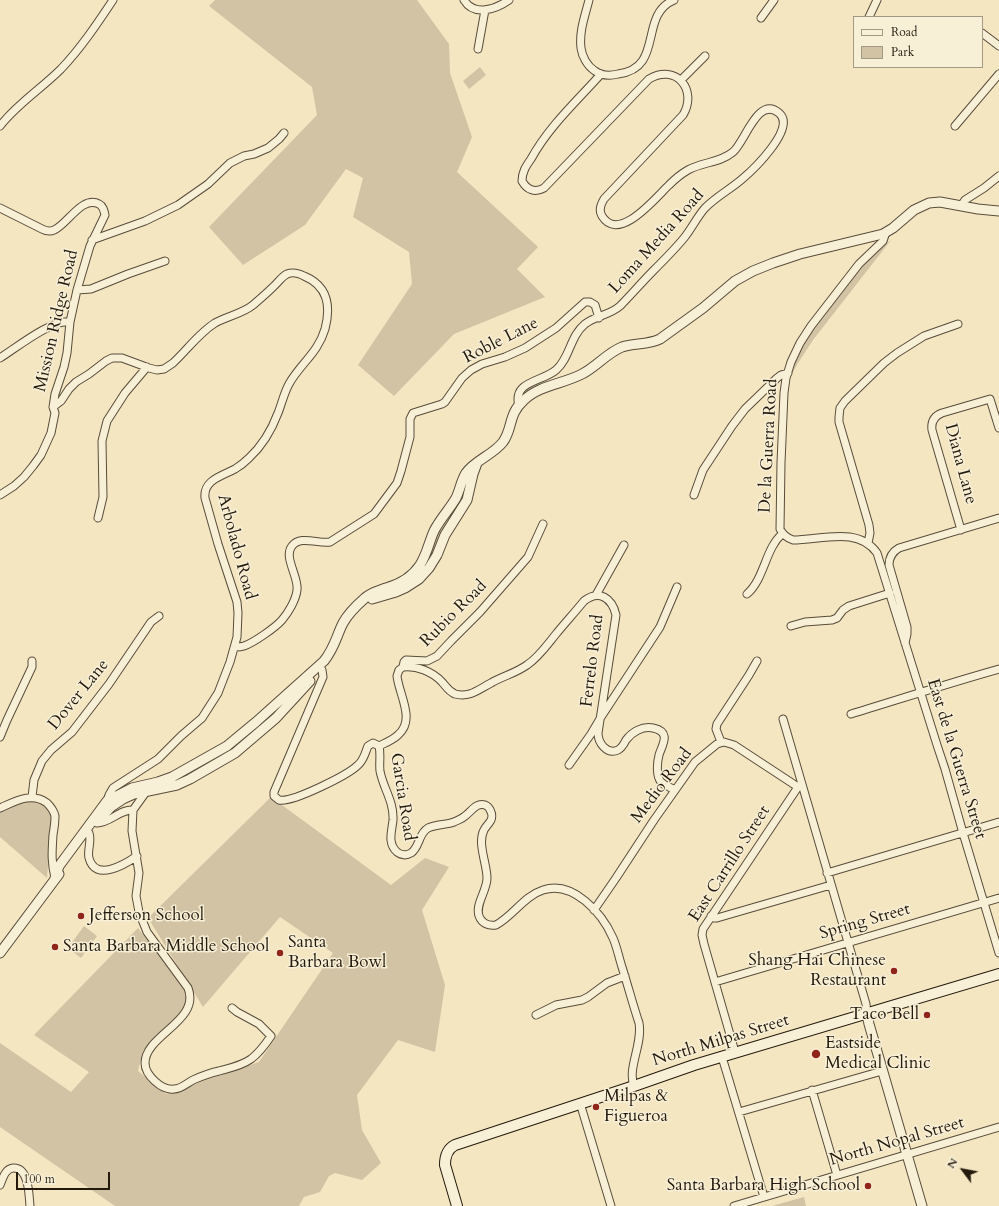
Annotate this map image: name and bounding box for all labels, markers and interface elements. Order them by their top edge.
legend [853,16,983,68]
text: Road [891,24,917,40]
text: Park [891,44,914,60]
street label: Loma Media Road [605,186,709,298]
street label: Mission Ridge Road [31,248,83,394]
street label: Roble Lane [460,313,542,369]
street label: De la Guerra Road [755,378,783,514]
street label: Diana Lane [939,422,981,506]
street label: Arbolado Road [212,492,260,602]
street label: Rubio Road [416,576,492,652]
street label: Ferrelo Road [577,614,609,708]
street label: Dover Lane [44,656,114,734]
street label: East de la Guerra Street [922,676,990,842]
street label: Medio Road [627,744,697,828]
street label: Garcia Road [385,752,419,842]
street label: East Carrillo Street [685,802,775,926]
street label: Spring Street [817,899,913,945]
place label: Jefferson School [89,906,204,926]
marker: Jefferson School [76,911,86,921]
place label: Santa Barbara Bowl [288,933,386,973]
place label: Santa Barbara Middle School [63,937,269,957]
marker: Santa Barbara Middle School [50,942,60,952]
marker: Santa Barbara Bowl [275,948,285,958]
place label: Shang Hai Chinese Restaurant [748,951,886,991]
marker: Shang Hai Chinese Restaurant [889,966,899,976]
place label: Taco Bell [850,1005,919,1025]
marker: Taco Bell [922,1010,932,1020]
street label: North Milpas Street [650,1011,792,1071]
place label: Eastside Medical Clinic [825,1034,931,1074]
marker: Eastside Medical Clinic [810,1048,822,1060]
place label: Milpas & Figueroa [604,1087,668,1127]
marker: Milpas & Figueroa [591,1102,601,1112]
street label: North Nopal Street [827,1113,967,1171]
north arrow [943,1150,983,1190]
scale bar [18,1164,112,1190]
text: 100 m [23,1171,55,1187]
place label: Santa Barbara High School [667,1176,860,1196]
marker: Santa Barbara High School [863,1181,873,1191]

